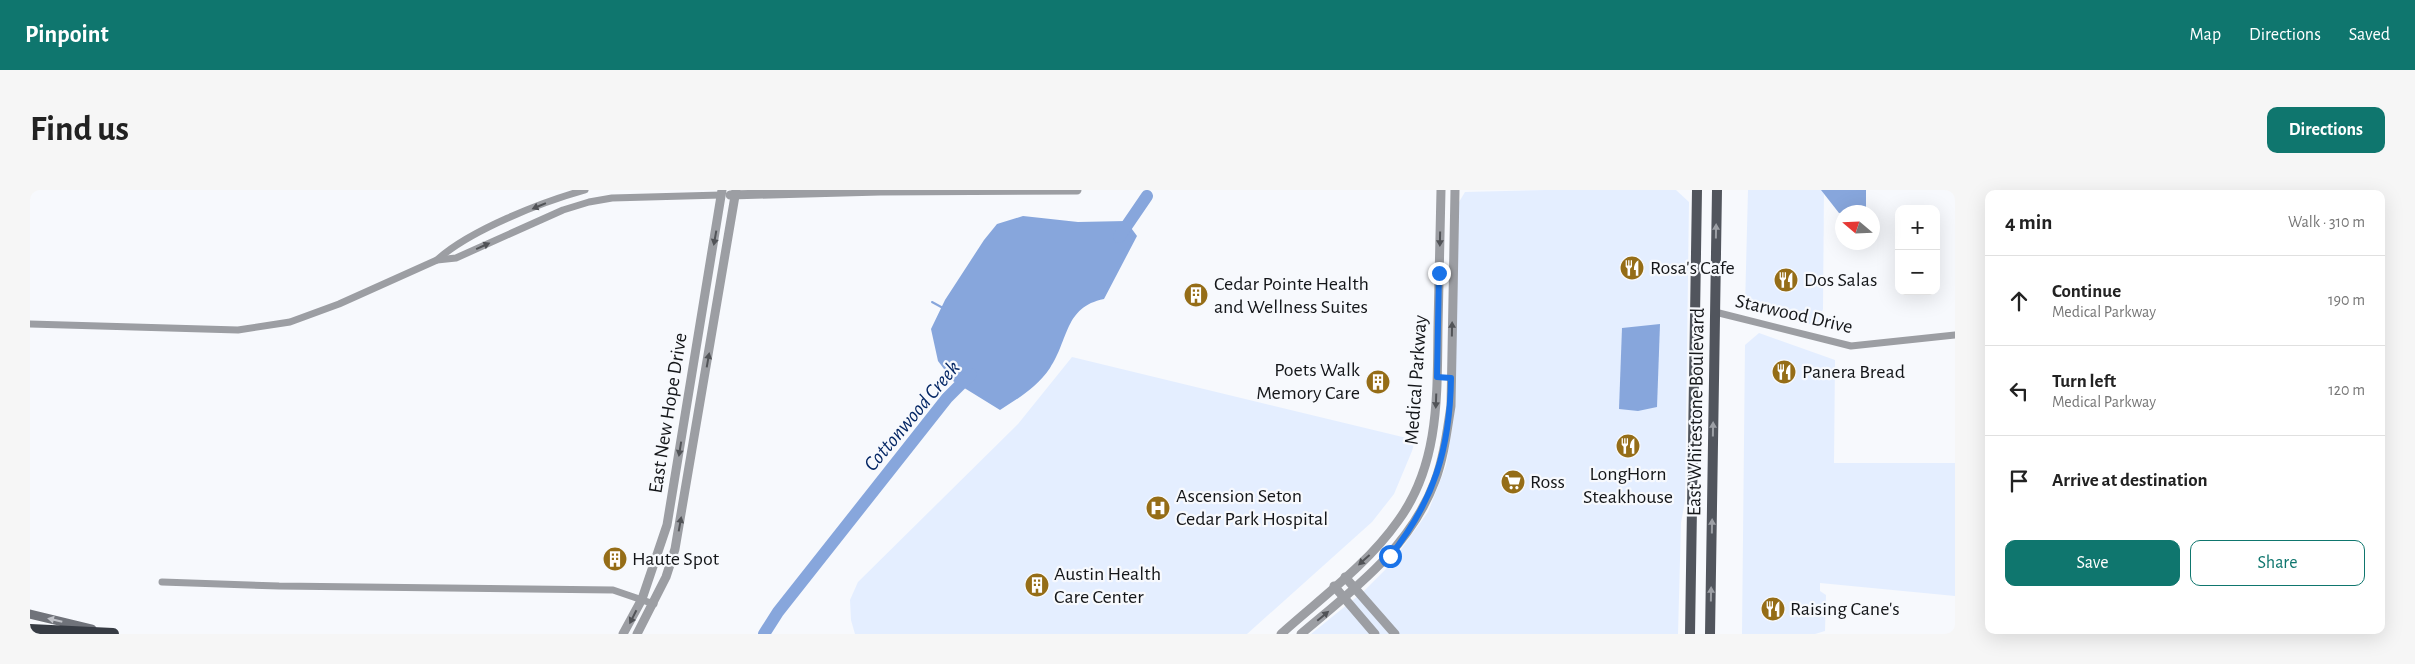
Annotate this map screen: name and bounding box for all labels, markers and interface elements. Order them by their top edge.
text: Pinpoint [25,23,109,47]
text: Map [2190,26,2221,44]
text: Directions [2249,26,2321,44]
text: Saved [2349,26,2390,44]
button: Directions [2267,107,2385,153]
text: Find us [30,112,129,147]
one-way arrow [532,202,546,210]
north arrow [1835,205,1880,250]
map controls [1895,205,1940,295]
button: + [1895,205,1940,250]
text: 4 min [2005,212,2052,233]
text: Walk · 310 m [2288,214,2365,230]
one-way arrow [1713,223,1721,239]
one-way arrow [711,231,719,247]
one-way arrow [1436,231,1444,247]
one-way arrow [476,241,490,249]
button: − [1895,250,1940,295]
restaurant icon: Rosa's Cafe [1619,255,1645,281]
place label: Rosa's Cafe [1650,258,1735,278]
route end [1428,262,1451,285]
restaurant icon: Dos Salas [1773,267,1799,293]
place label: Dos Salas [1804,270,1877,290]
place label: Cedar Pointe Health and Wellness Suites [1214,274,1369,317]
building icon: Cedar Pointe Health and Wellness Suites [1183,282,1209,308]
text: Continue [2052,282,2121,301]
icon: ahead [2005,287,2033,315]
street label: Starwood Drive [1733,291,1855,337]
text: 190 m [2328,292,2365,308]
text: Medical Parkway [2052,304,2156,320]
street label: East Whitestone Boulevard [1684,308,1708,516]
street label: Medical Parkway [1401,314,1431,446]
one-way arrow [1448,321,1456,337]
street label: East New Hope Drive [645,331,691,495]
one-way arrow [704,352,712,368]
water label: Cottonwood Creek [860,357,964,475]
restaurant icon: Panera Bread [1771,359,1797,385]
place label: Poets Walk Memory Care [1256,360,1360,403]
place label: Panera Bread [1802,362,1905,382]
building icon: Poets Walk Memory Care [1365,369,1391,395]
text: Turn left [2052,372,2116,391]
icon: left [2005,377,2033,405]
text: 120 m [2328,382,2365,398]
one-way arrow [1432,393,1440,409]
text: Medical Parkway [2052,394,2156,410]
one-way arrow [1709,421,1717,437]
restaurant icon: LongHorn Steakhouse [1615,433,1641,459]
one-way arrow [675,441,683,457]
place label: LongHorn Steakhouse [1583,464,1673,507]
icon: arrive [2005,467,2033,495]
supermarket icon: Ross [1500,469,1526,495]
text: Arrive at destination [2052,471,2208,490]
place label: Ross [1530,472,1565,492]
place label: Ascension Seton Cedar Park Hospital [1176,486,1328,529]
hospital icon: Ascension Seton Cedar Park Hospital [1145,495,1171,521]
one-way arrow [676,516,684,532]
one-way arrow [1708,518,1716,534]
button: Save [2005,540,2180,586]
button: Share [2190,540,2365,586]
route start [1379,545,1402,568]
building icon: Haute Spot [602,546,628,572]
place label: Haute Spot [632,549,720,569]
one-way arrow [1358,554,1370,566]
place label: Austin Health Care Center [1054,564,1161,607]
building icon: Austin Health Care Center [1024,572,1050,598]
one-way arrow [1707,586,1715,602]
restaurant icon: Raising Cane's [1760,596,1786,622]
place label: Raising Cane's [1790,599,1900,619]
one-way arrow [629,610,637,624]
one-way arrow [1316,610,1329,621]
one-way arrow [47,616,62,624]

